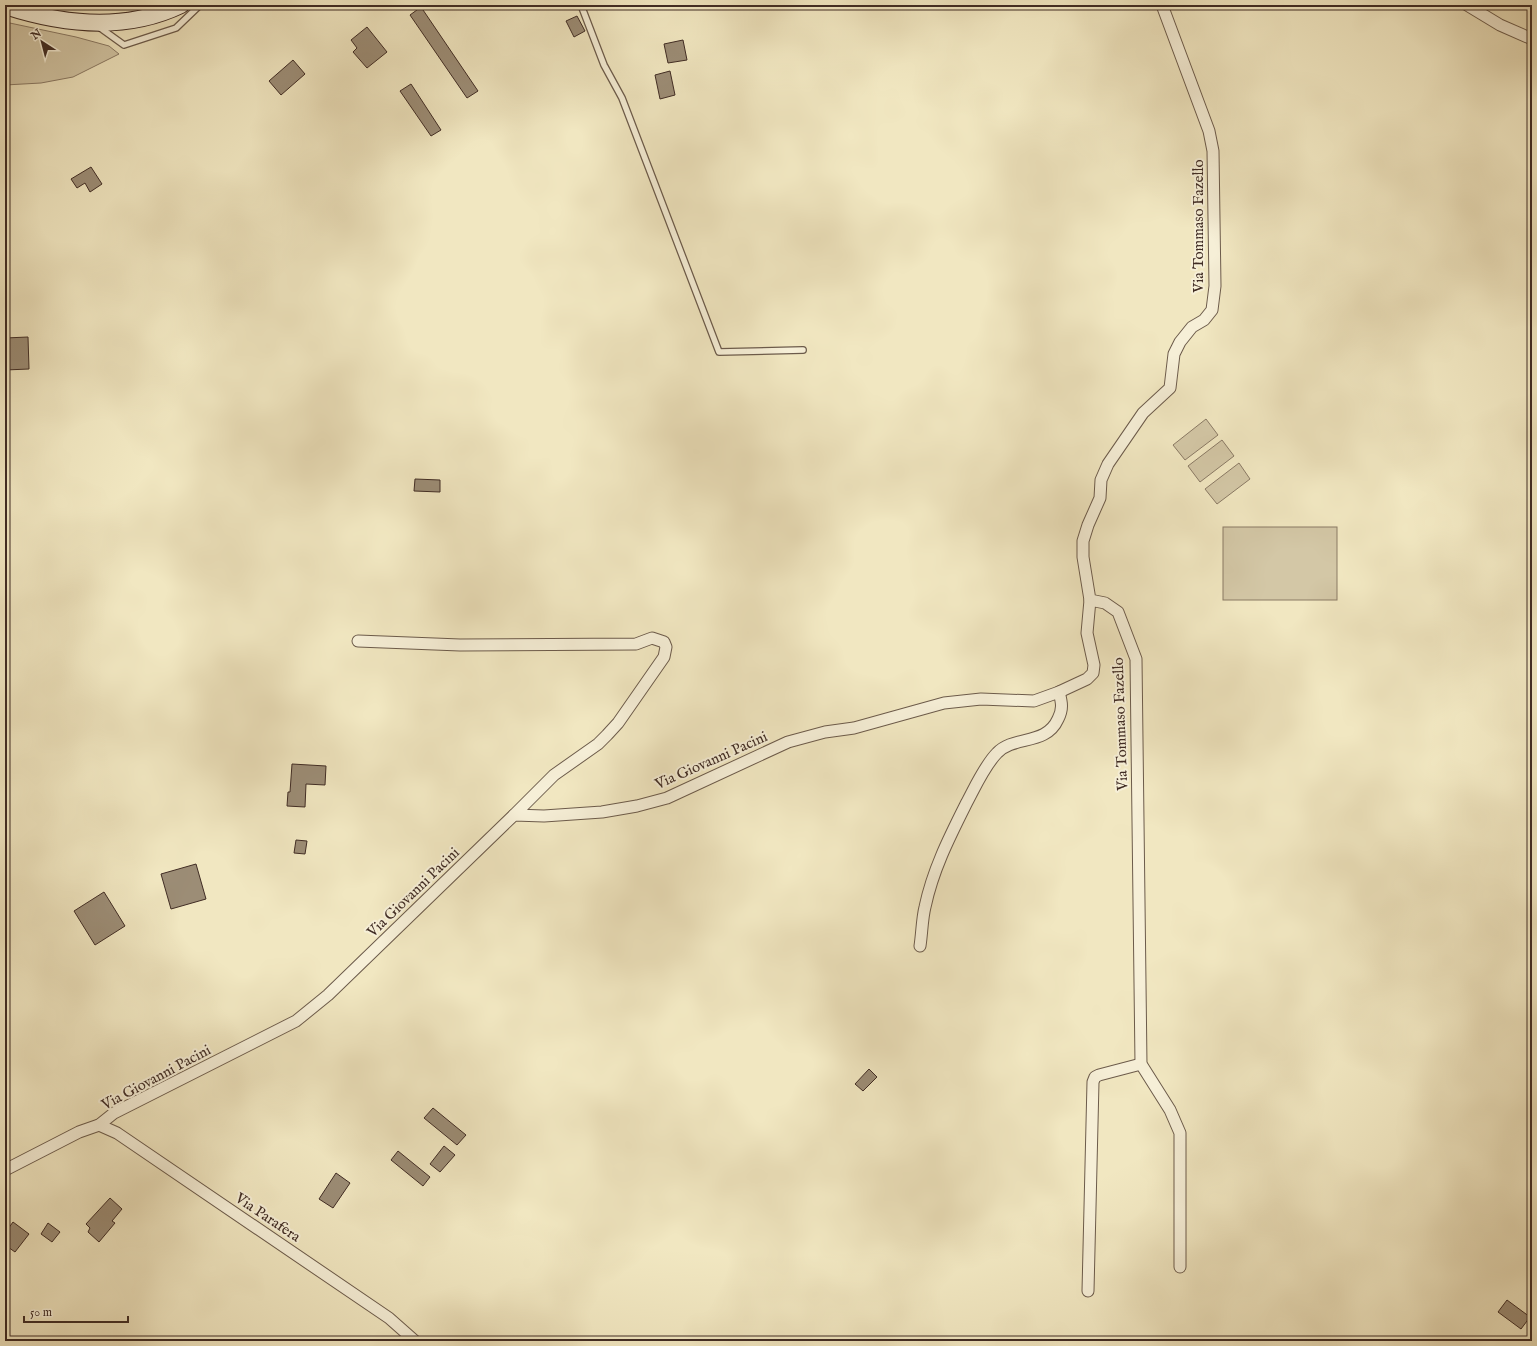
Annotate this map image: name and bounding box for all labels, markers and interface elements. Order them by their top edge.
north arrow [22,22,62,62]
text: N [28,26,45,44]
street label: Via Tommaso Fazello [1189,159,1208,294]
street label: Via Tommaso Fazello [1109,657,1132,792]
street label: Via Giovanni Pacini [651,727,770,794]
street label: Via Giovanni Pacini [362,843,464,942]
street label: Via Giovanni Pacini [97,1041,214,1115]
street label: Via Parafera [231,1188,305,1247]
scale bar [24,1298,128,1324]
text: 50 m [30,1305,52,1320]

